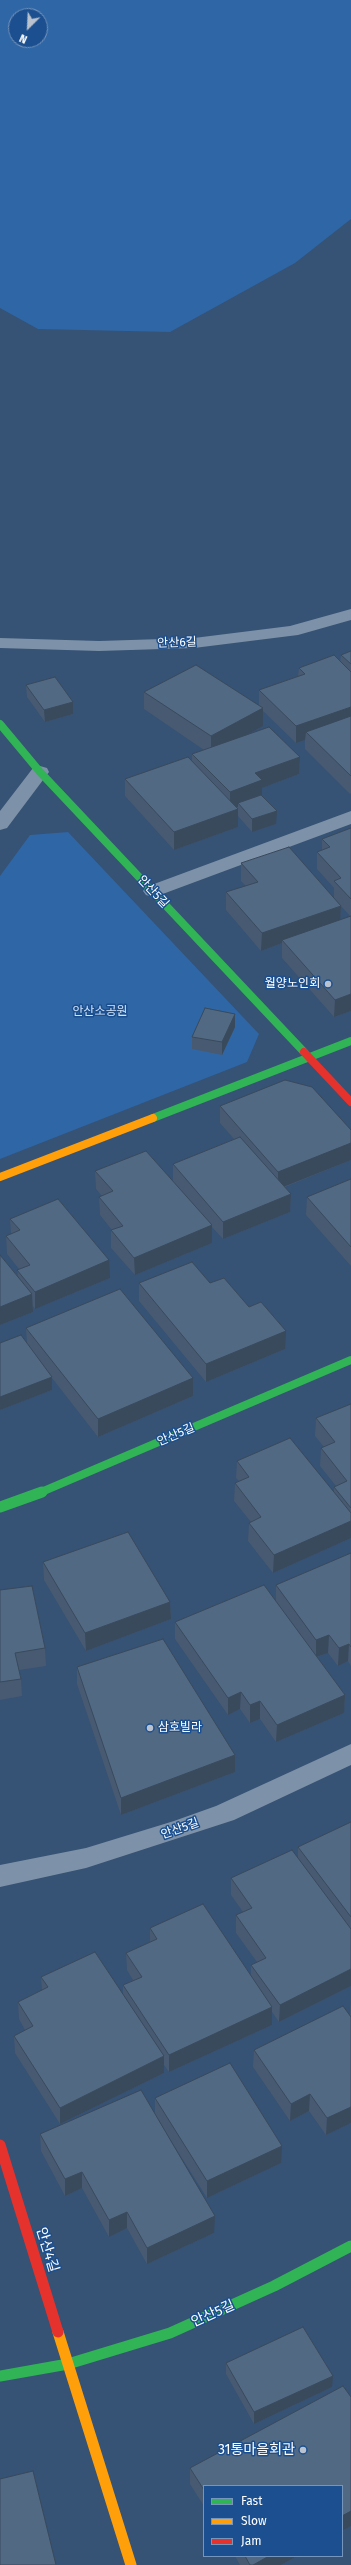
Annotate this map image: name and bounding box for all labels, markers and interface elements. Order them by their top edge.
north arrow [8,8,48,48]
text: N [17,31,29,46]
street label: 안산6길 [157,635,197,651]
street label: 안산5길 [134,873,172,911]
place label: 월양노인회 [265,977,320,991]
marker: 월양노인회 [323,979,333,989]
park label: 안산소공원 [72,1005,128,1019]
street label: 안산5길 [155,1421,197,1449]
place label: 삼호빌라 [158,1721,202,1735]
marker: 삼호빌라 [145,1723,155,1733]
street label: 안산5길 [159,1816,201,1842]
street label: 안산4길 [32,2226,62,2274]
street label: 안산5길 [189,2297,237,2331]
place label: 31통마을회관 [218,2442,295,2458]
marker: 31통마을회관 [298,2445,308,2455]
legend [203,2485,343,2557]
text: Fast [241,2494,263,2508]
text: Slow [241,2514,267,2528]
text: Jam [241,2534,261,2548]

